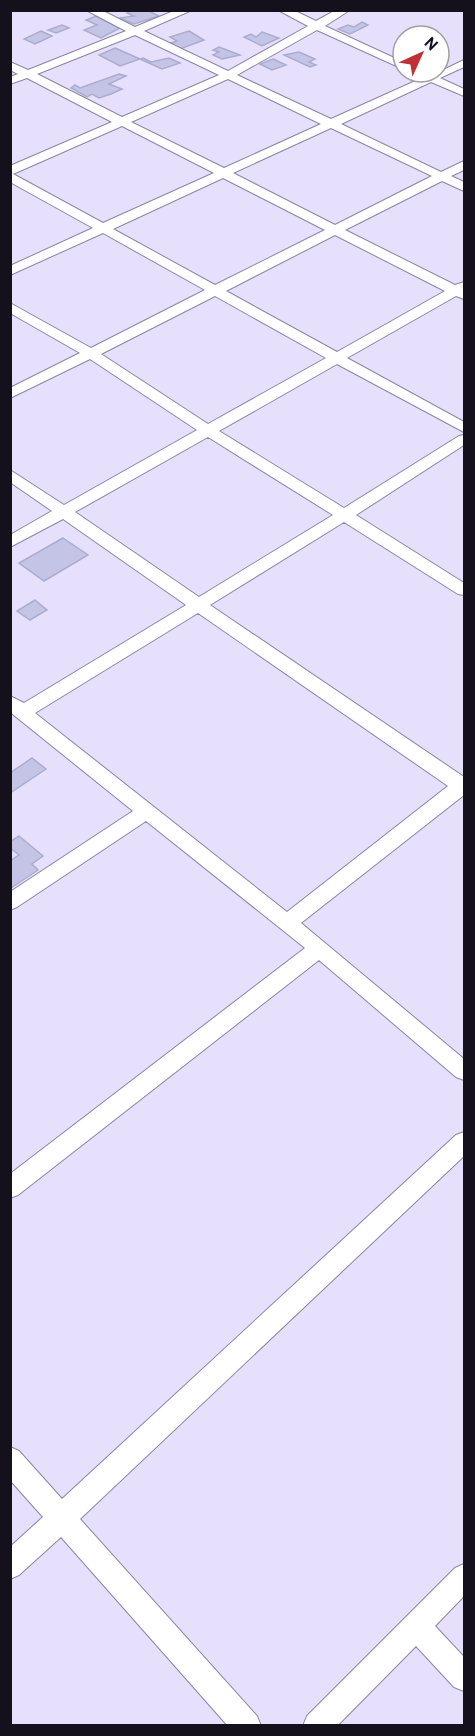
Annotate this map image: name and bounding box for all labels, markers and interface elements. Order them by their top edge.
north arrow [391,24,451,84]
text: N [419,34,441,56]

